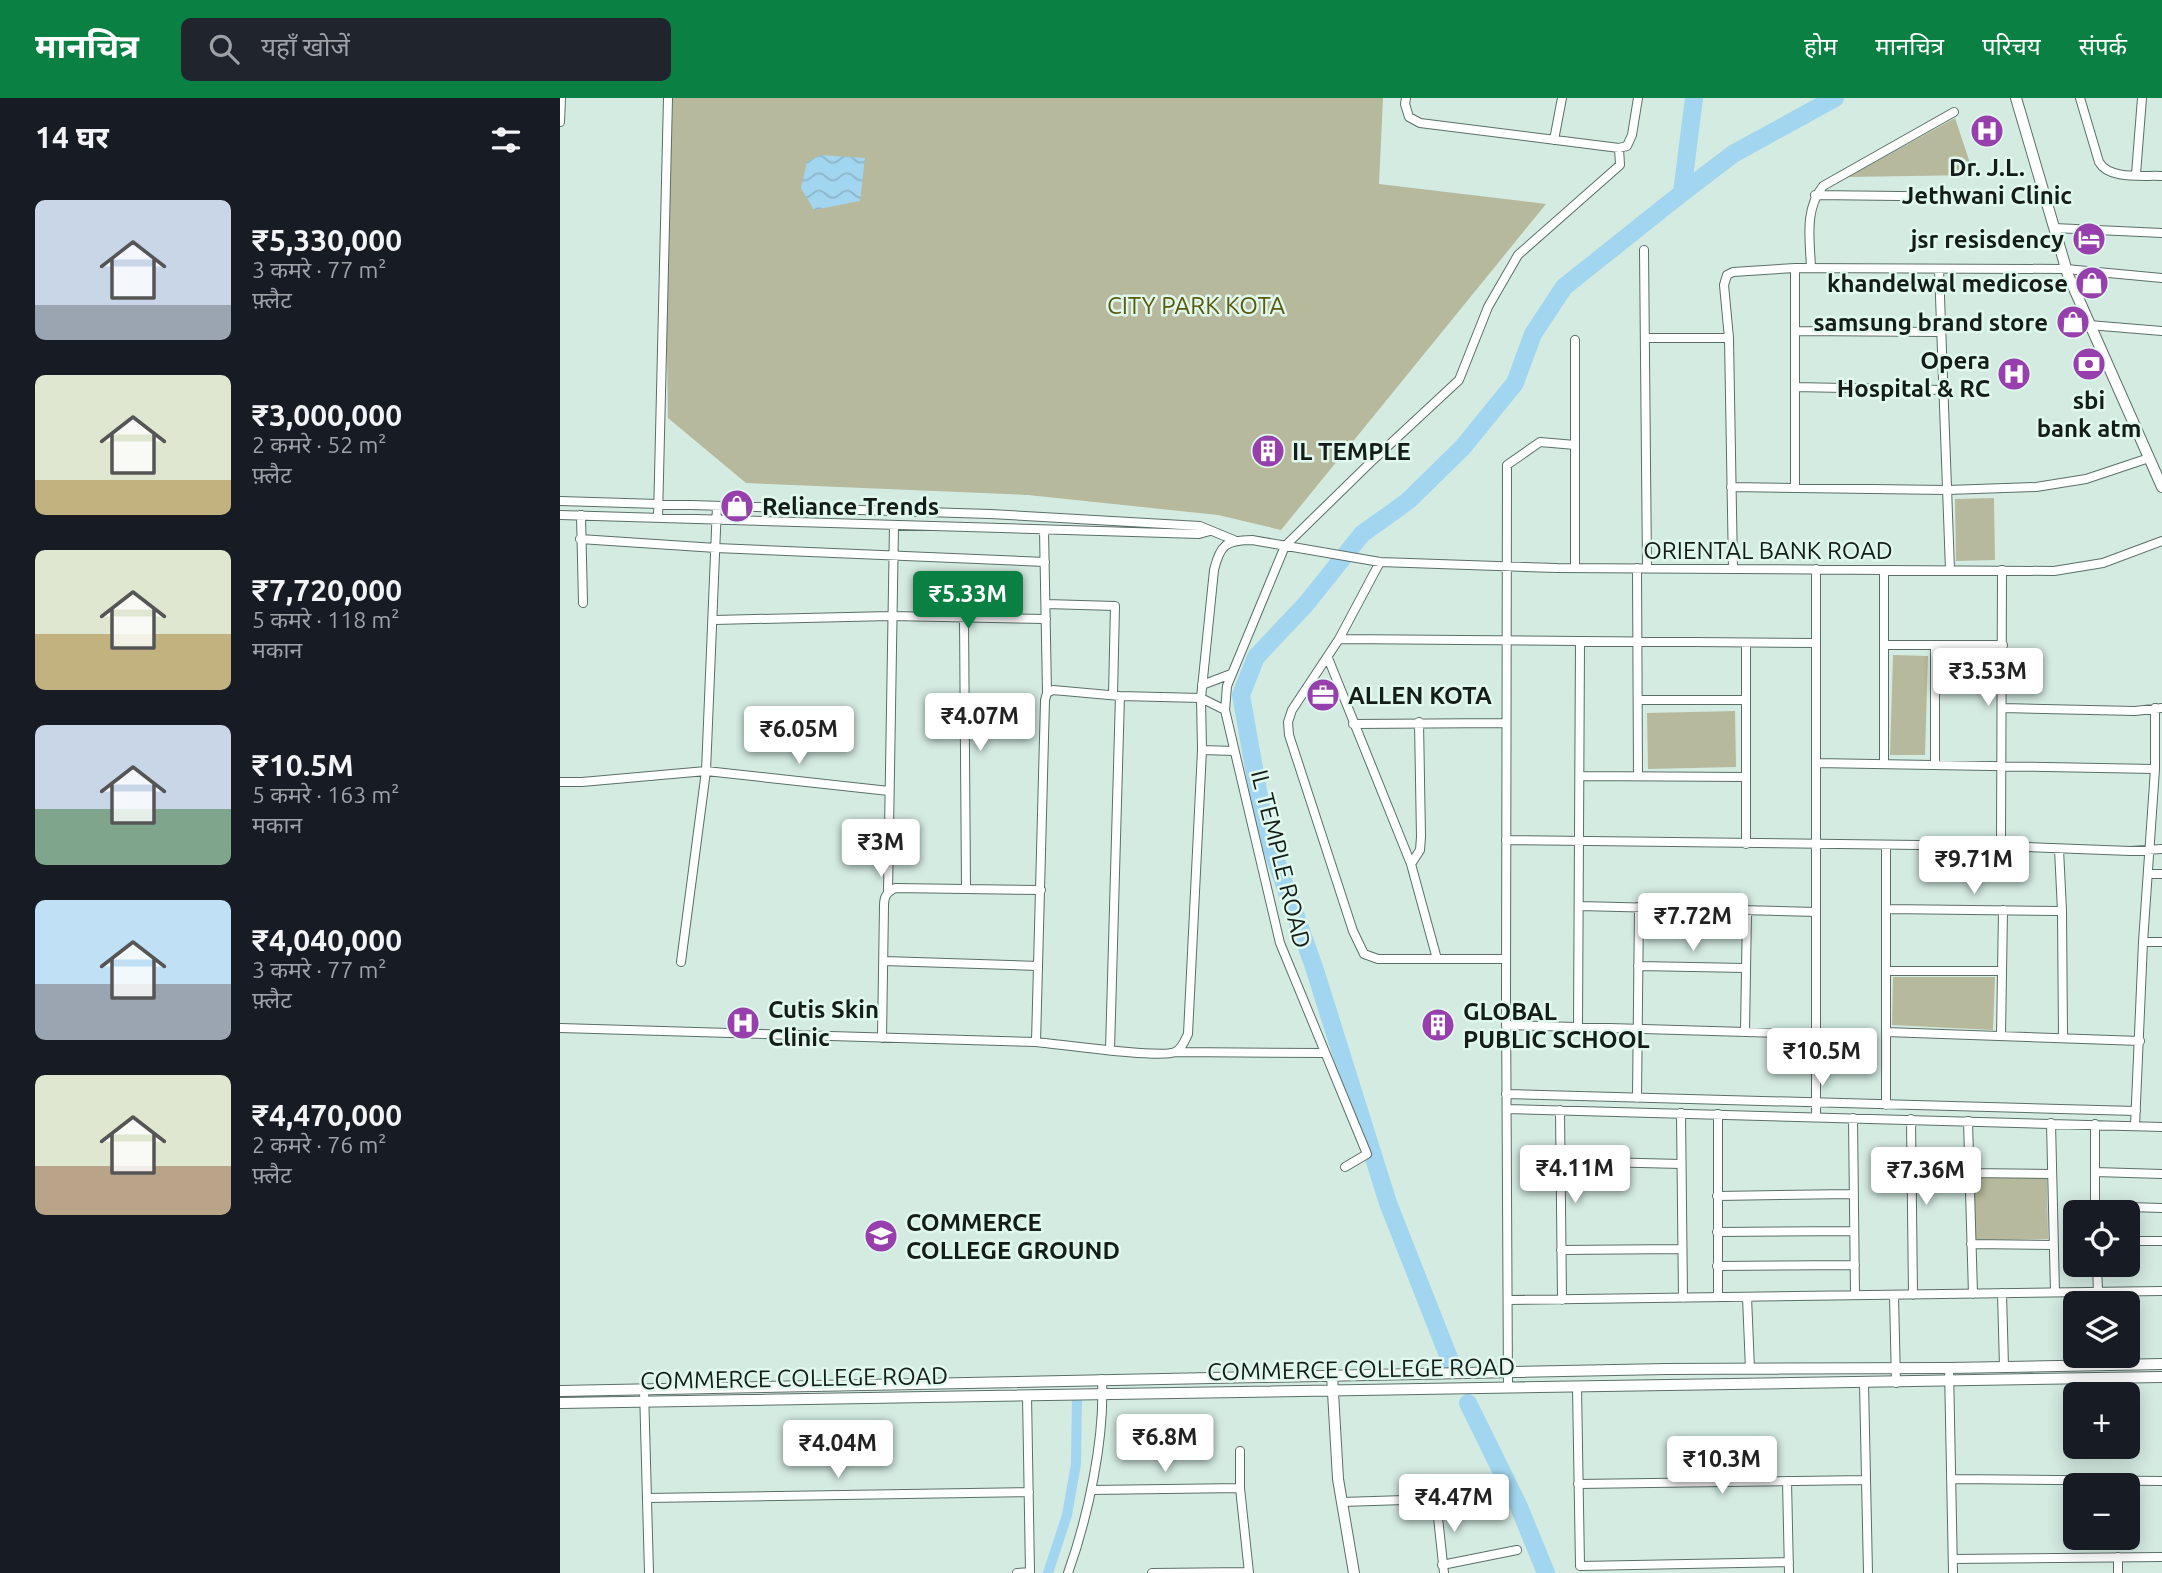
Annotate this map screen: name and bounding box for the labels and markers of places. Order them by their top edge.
hospital icon: Dr. J.L. Jethwani Clinic [1968,112,2006,150]
place label: Dr. J.L. Jethwani Clinic [1902,154,2072,209]
hotel icon: jsr resisdency [2070,220,2108,258]
place label: jsr resisdency [1909,226,2064,253]
shop icon: khandelwal medicose [2073,264,2111,302]
place label: khandelwal medicose [1827,270,2068,297]
shop icon: samsung brand store [2054,303,2092,341]
place label: samsung brand store [1813,309,2048,336]
bank icon: sbi bank atm [2070,345,2108,383]
place label: Opera Hospital & RC [1837,347,1990,402]
hospital icon: Opera Hospital & RC [1995,355,2033,393]
place label: sbi bank atm [2037,387,2141,442]
building icon: IL TEMPLE [1249,432,1287,470]
place label: IL TEMPLE [1292,438,1411,465]
shop icon: Reliance Trends [718,487,756,525]
place label: Reliance Trends [762,493,939,520]
pin: ₹5.33M [911,572,1025,631]
pin: ₹3.53M [1931,648,2045,708]
office icon: ALLEN KOTA [1304,676,1342,714]
place label: ALLEN KOTA [1348,682,1492,709]
pin: ₹4.07M [923,694,1037,753]
pin: ₹6.05M [742,706,856,766]
pin: ₹3M [847,820,915,879]
pin: ₹9.71M [1917,836,2031,896]
pin: ₹7.72M [1636,894,1750,953]
place label: Cutis Skin Clinic [768,996,879,1051]
place label: GLOBAL PUBLIC SCHOOL [1463,998,1650,1053]
hospital icon: Cutis Skin Clinic [724,1004,762,1042]
building icon: GLOBAL PUBLIC SCHOOL [1419,1006,1457,1044]
pin: ₹10.5M [1765,1028,1879,1088]
pin: ₹4.11M [1518,1146,1632,1205]
pin: ₹7.36M [1869,1148,1983,1207]
place label: COMMERCE COLLEGE GROUND [906,1209,1120,1264]
school or university icon: COMMERCE COLLEGE GROUND [862,1217,900,1255]
pin: ₹6.8M [1116,1414,1214,1474]
pin: ₹4.04M [781,1420,895,1480]
pin: ₹10.3M [1665,1436,1779,1496]
pin: ₹4.47M [1397,1474,1511,1534]

